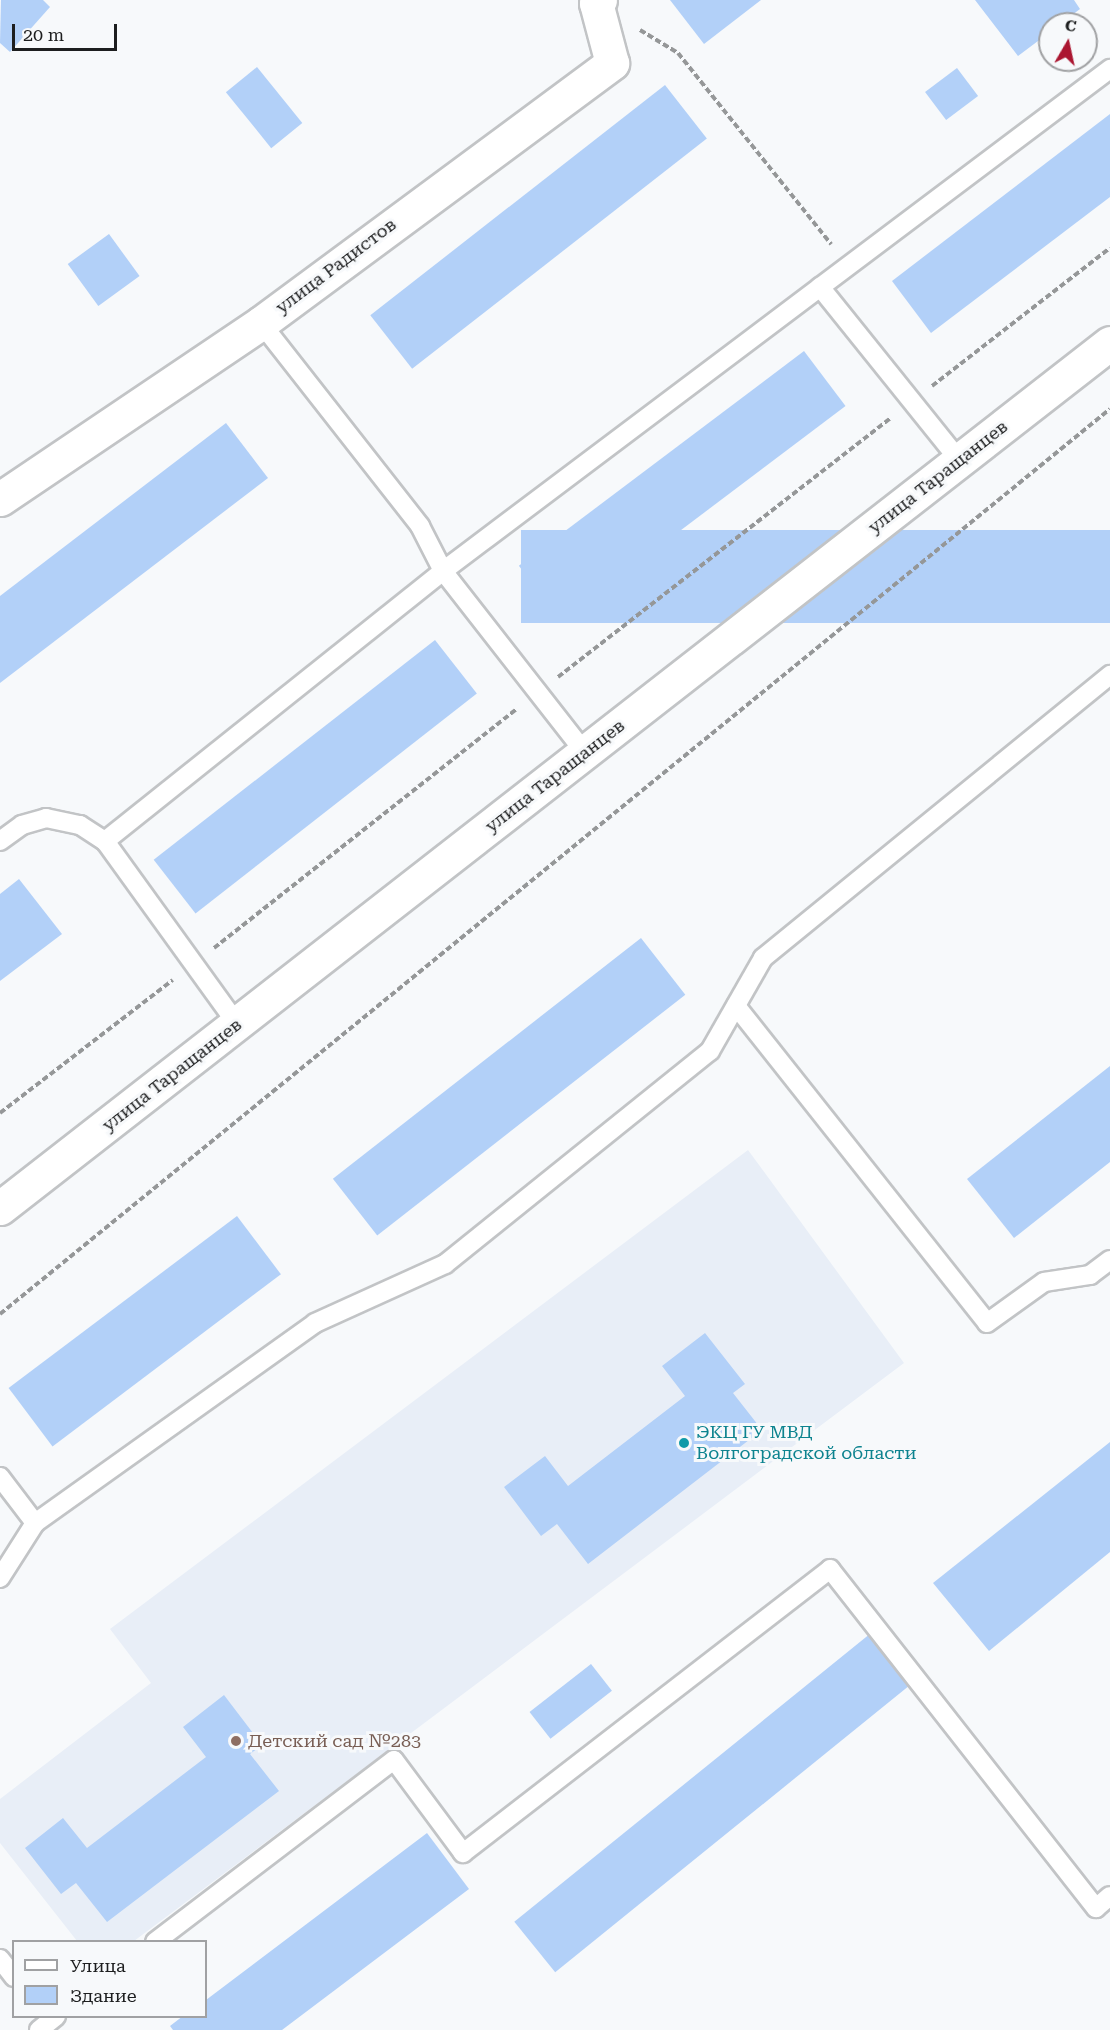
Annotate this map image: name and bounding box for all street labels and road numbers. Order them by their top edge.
street label: улица Радистов [271,214,401,318]
street label: улица Таращанцев [864,416,1012,538]
street label: улица Таращанцев [481,715,629,837]
street label: улица Таращанцев [98,1014,246,1136]

